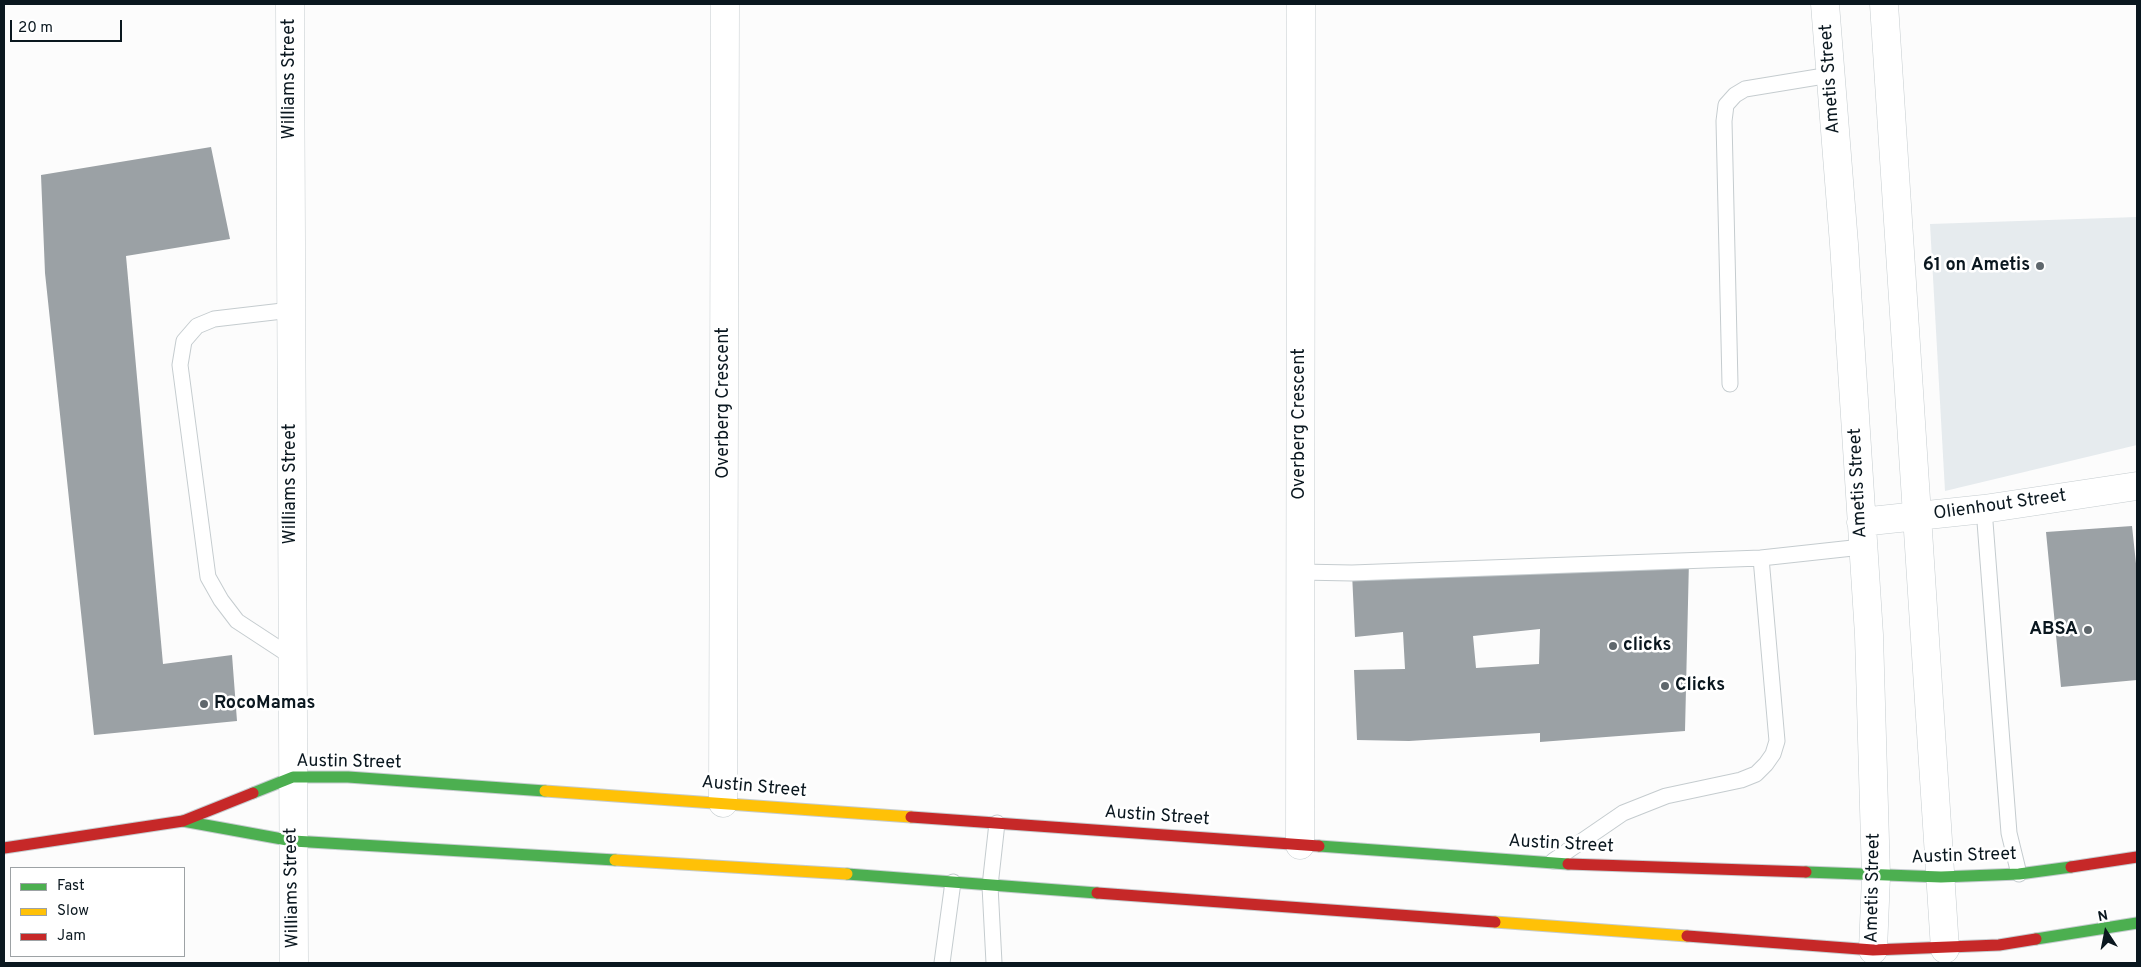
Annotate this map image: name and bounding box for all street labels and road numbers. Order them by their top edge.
street label: Williams Street [279,19,301,139]
street label: Ametis Street [1816,23,1846,135]
street label: Overberg Crescent [713,327,735,479]
street label: Overberg Crescent [1289,348,1311,500]
street label: Williams Street [280,424,302,544]
street label: Ametis Street [1845,427,1873,539]
street label: Olienhout Street [1932,486,2068,526]
street label: Austin Street [296,751,402,775]
street label: Austin Street [701,773,807,803]
street label: Austin Street [1104,803,1210,831]
street label: Williams Street [281,827,305,949]
street label: Austin Street [1508,831,1614,859]
street label: Ametis Street [1862,833,1886,943]
street label: Austin Street [1911,844,2017,870]

